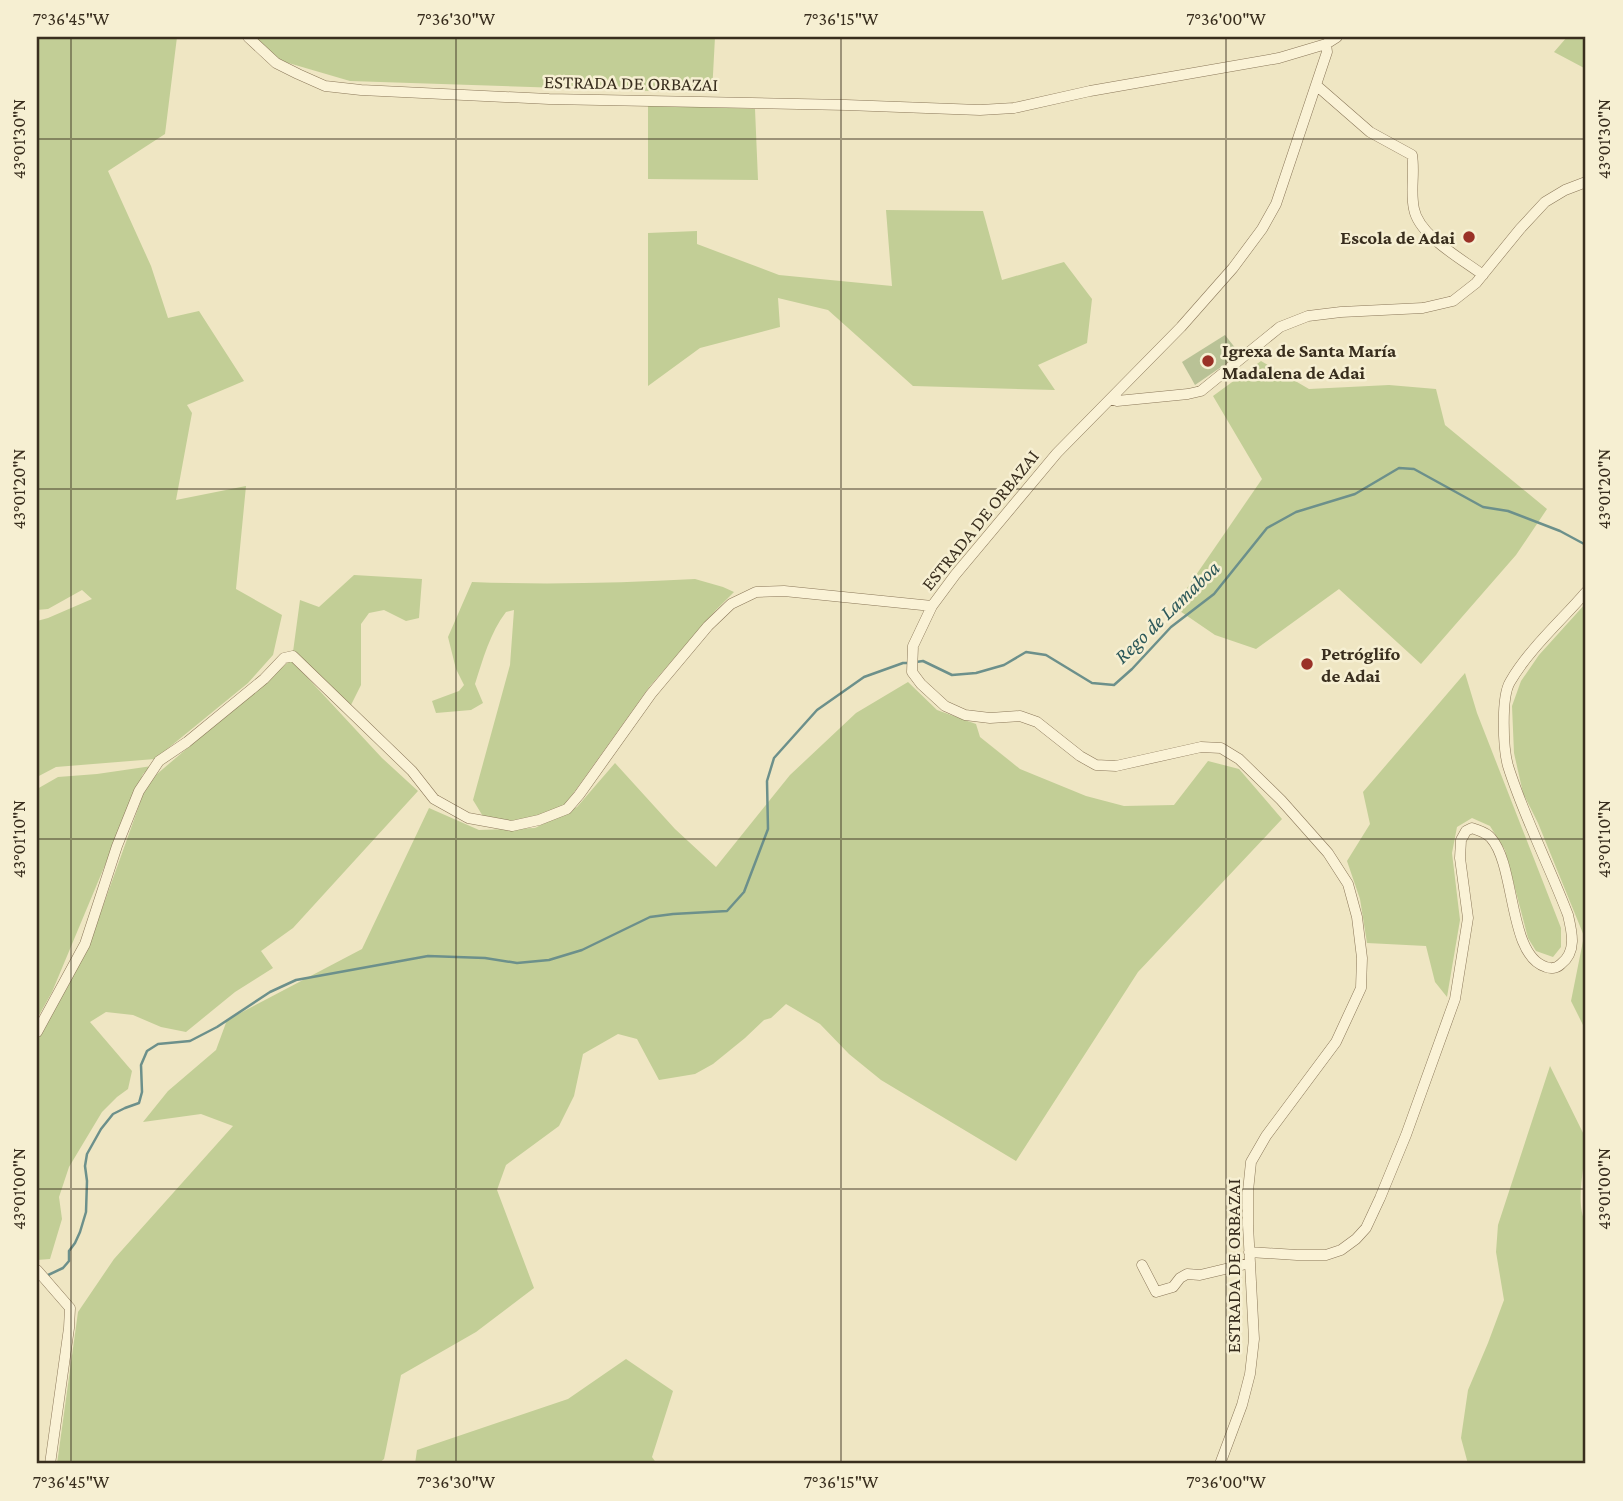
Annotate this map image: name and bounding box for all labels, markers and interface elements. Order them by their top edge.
text: 7°36'45"W [33,9,110,29]
text: 7°36'30"W [417,9,495,29]
text: 7°36'15"W [804,9,879,29]
text: 7°36'00"W [1186,9,1266,29]
street label: ESTRADA DE ORBAZAI [544,71,718,95]
text: 43°01'30"N [9,99,29,179]
text: 43°01'30"N [1594,99,1614,179]
place label: Escola de Adai [1340,227,1455,248]
marker: Escola de Adai [1461,229,1477,245]
place label: Igrexa de Santa María Madalena de Adai [1222,340,1397,383]
marker: Igrexa de Santa María Madalena de Adai [1200,353,1216,369]
street label: ESTRADA DE ORBAZAI [917,446,1043,594]
text: 43°01'20"N [9,448,29,529]
text: 43°01'20"N [1594,448,1614,529]
water label: Rego de Lamaboa [1109,556,1225,668]
place label: Petróglifo de Adai [1321,643,1401,686]
marker: Petróglifo de Adai [1299,656,1315,672]
text: 43°01'10"N [9,800,29,878]
text: 43°01'10"N [1594,800,1614,878]
text: 43°01'00"N [9,1148,29,1230]
text: 43°01'00"N [1594,1148,1614,1230]
street label: ESTRADA DE ORBAZAI [1223,1179,1244,1353]
text: 7°36'45"W [33,1472,110,1492]
text: 7°36'30"W [417,1472,495,1492]
text: 7°36'15"W [804,1472,879,1492]
text: 7°36'00"W [1186,1472,1266,1492]

